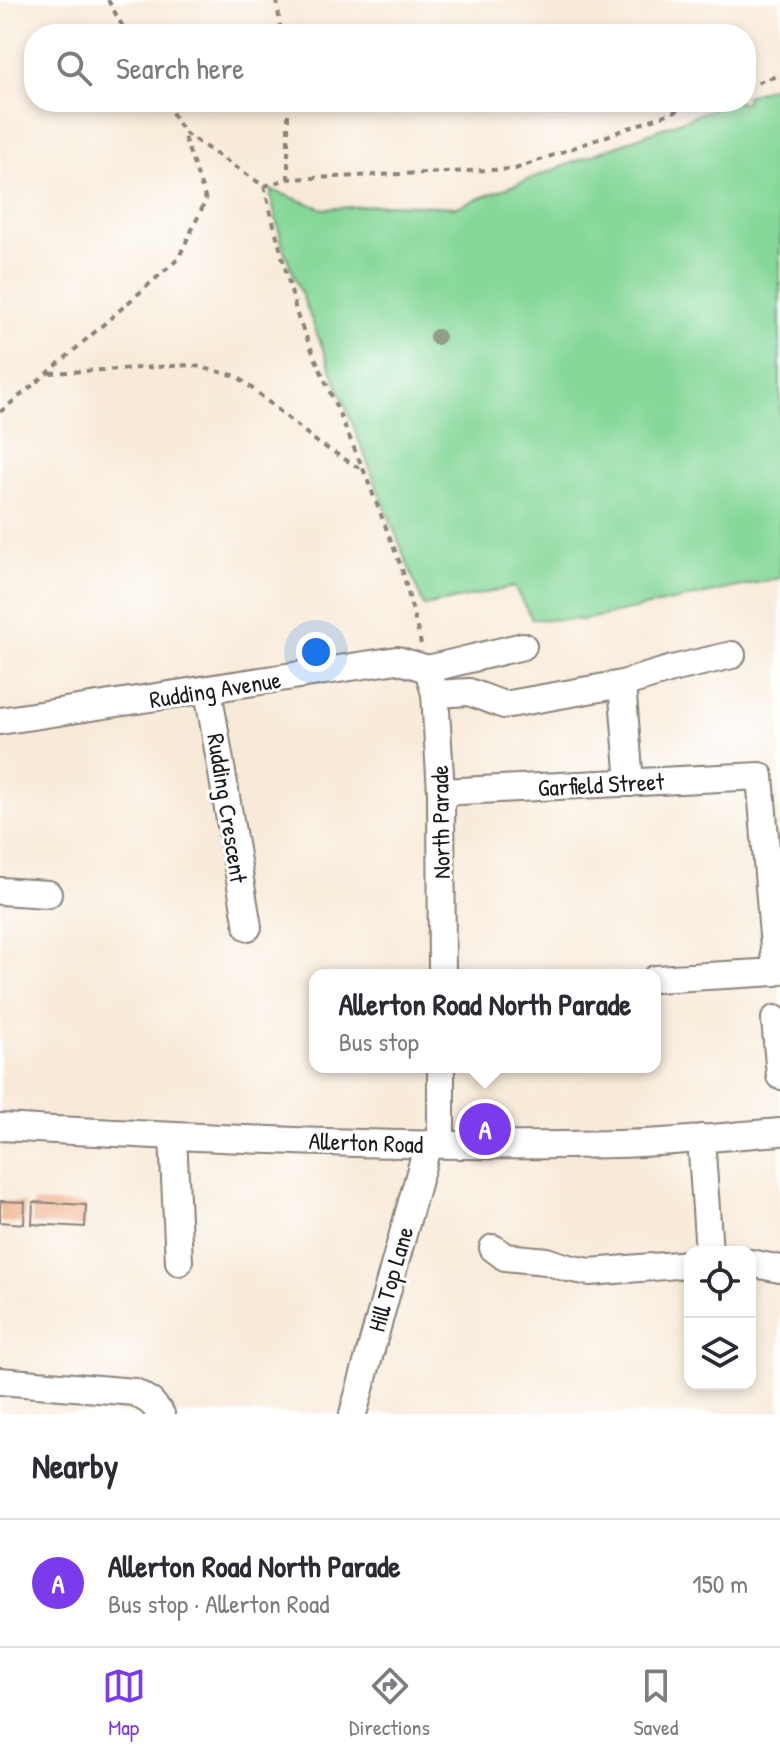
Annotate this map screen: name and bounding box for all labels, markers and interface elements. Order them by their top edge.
search box [24,24,756,112]
icon: search [52,46,96,90]
text: Search here [116,48,244,88]
your location [296,632,336,672]
street label: Rudding Avenue [147,663,283,715]
street label: Rudding Crescent [200,731,256,886]
street label: North Parade [423,764,457,879]
street label: Garfield Street [537,765,666,803]
popup [309,969,661,1073]
text: Allerton Road North Parade [339,984,631,1024]
text: Bus stop [339,1024,419,1059]
pin: A [459,1099,511,1159]
street label: Allerton Road [308,1124,424,1160]
street label: Hill Top Lane [360,1222,420,1335]
map controls [684,1246,756,1390]
button: locate [684,1246,756,1318]
button: layers [684,1318,756,1390]
text: Nearby [32,1443,118,1489]
text: Allerton Road North Parade [108,1546,401,1586]
text: A [52,1566,64,1601]
text: 150 m [692,1566,748,1601]
text: Bus stop · Allerton Road [108,1586,329,1621]
tab: Map [102,1664,146,1742]
tab: Directions [349,1664,430,1742]
tab: Saved [633,1664,678,1742]

